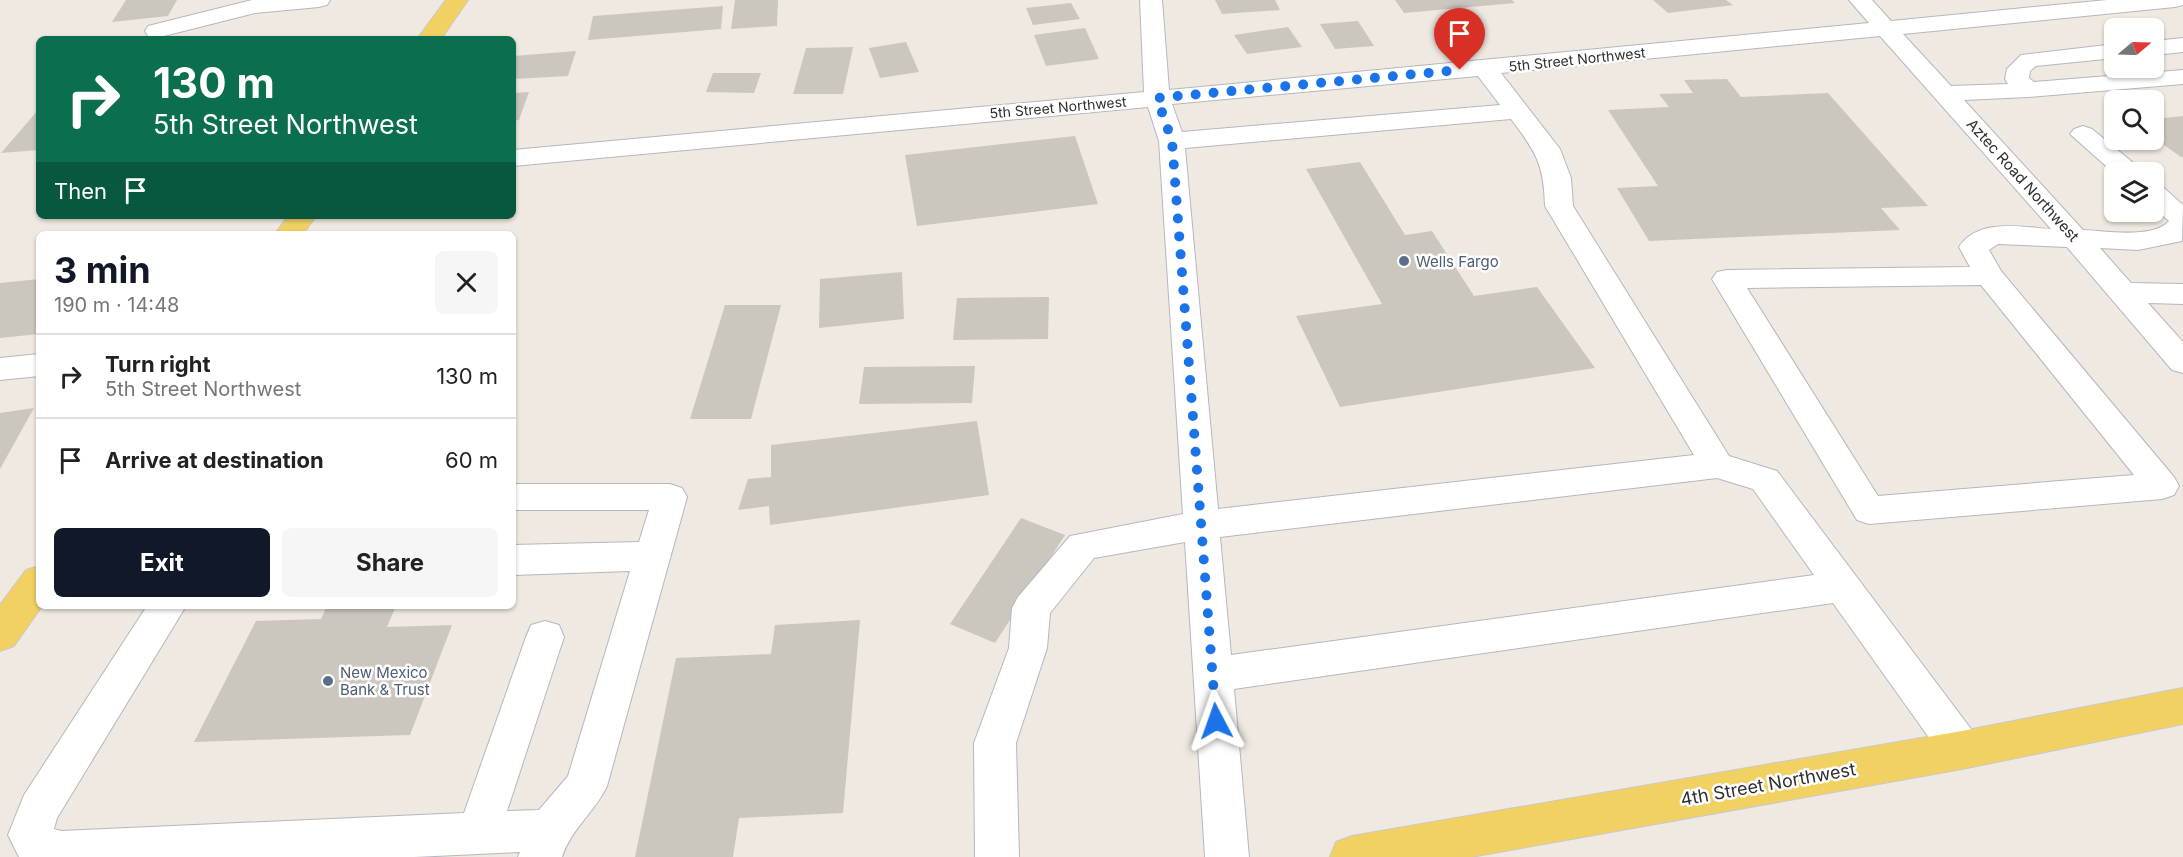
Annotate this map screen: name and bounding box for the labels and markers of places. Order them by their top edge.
pin [1434,8,1485,70]
place label: Wells Fargo [1416,252,1499,271]
marker: Wells Fargo [1397,254,1411,268]
place label: New Mexico Bank & Trust [340,663,430,699]
marker: New Mexico Bank & Trust [321,674,335,688]

